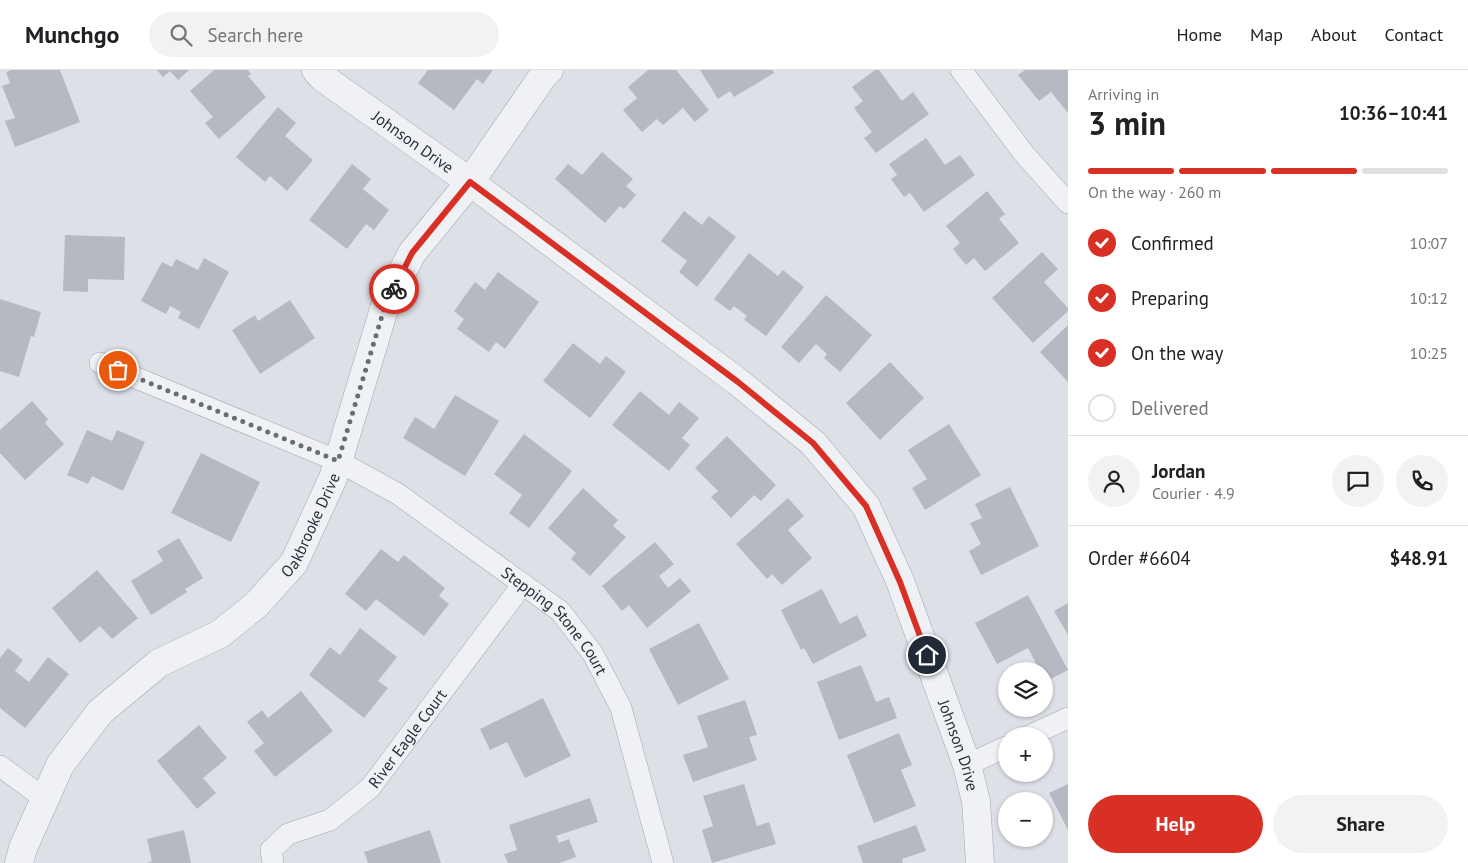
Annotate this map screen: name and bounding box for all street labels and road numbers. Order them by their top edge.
street label: Johnson Drive [368,105,458,177]
street label: Oakbrooke Drive [276,471,344,581]
street label: Stepping Stone Court [498,562,612,679]
street label: River Eagle Court [364,685,451,792]
street label: Johnson Drive [934,696,983,793]

